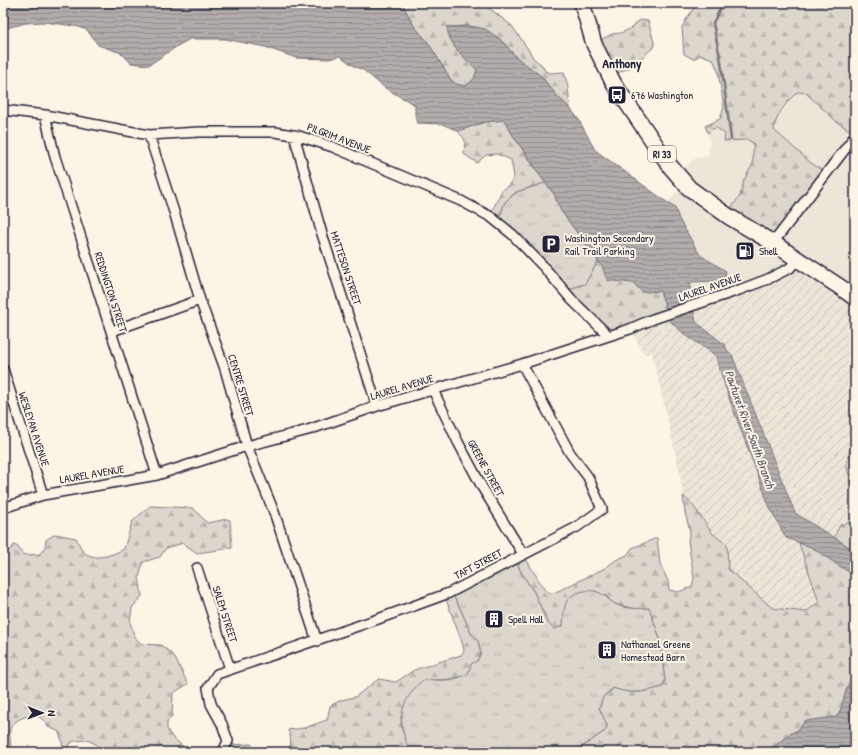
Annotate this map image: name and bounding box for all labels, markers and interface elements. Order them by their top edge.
district label: Anthony [603,54,642,73]
bus stop icon: 676 Washington [606,84,628,106]
place label: 676 Washington [631,88,693,102]
street label: PILGRIM AVENUE [305,119,373,157]
road number: RI 33 [648,146,676,162]
street label: MATTESON STREET [327,229,365,307]
place label: Washington Secondary Rail Trail Parking [565,231,654,258]
parking icon: Washington Secondary Rail Trail Parking [540,233,562,255]
fuel station icon: Shell [734,240,756,262]
place label: Shell [759,244,778,258]
street label: REDDINGTON STREET [91,250,131,335]
street label: LAUREL AVENUE [677,270,743,304]
street label: CENTRE STREET [225,352,257,419]
water label: Pawtuxet River South Branch [721,368,780,491]
street label: LAUREL AVENUE [369,371,435,403]
street label: WESLEYAN AVENUE [15,390,53,468]
street label: GREENE STREET [465,437,508,500]
street label: LAUREL AVENUE [59,461,125,487]
street label: TAFT STREET [452,545,505,582]
street label: SALEM STREET [209,584,241,645]
building icon: Spell Hall [483,608,505,630]
place label: Spell Hall [508,612,544,626]
place label: Nathanael Greene Homestead Barn [621,637,691,664]
building icon: Nathanael Greene Homestead Barn [596,639,618,661]
north arrow [22,693,62,733]
text: N [45,710,59,716]

